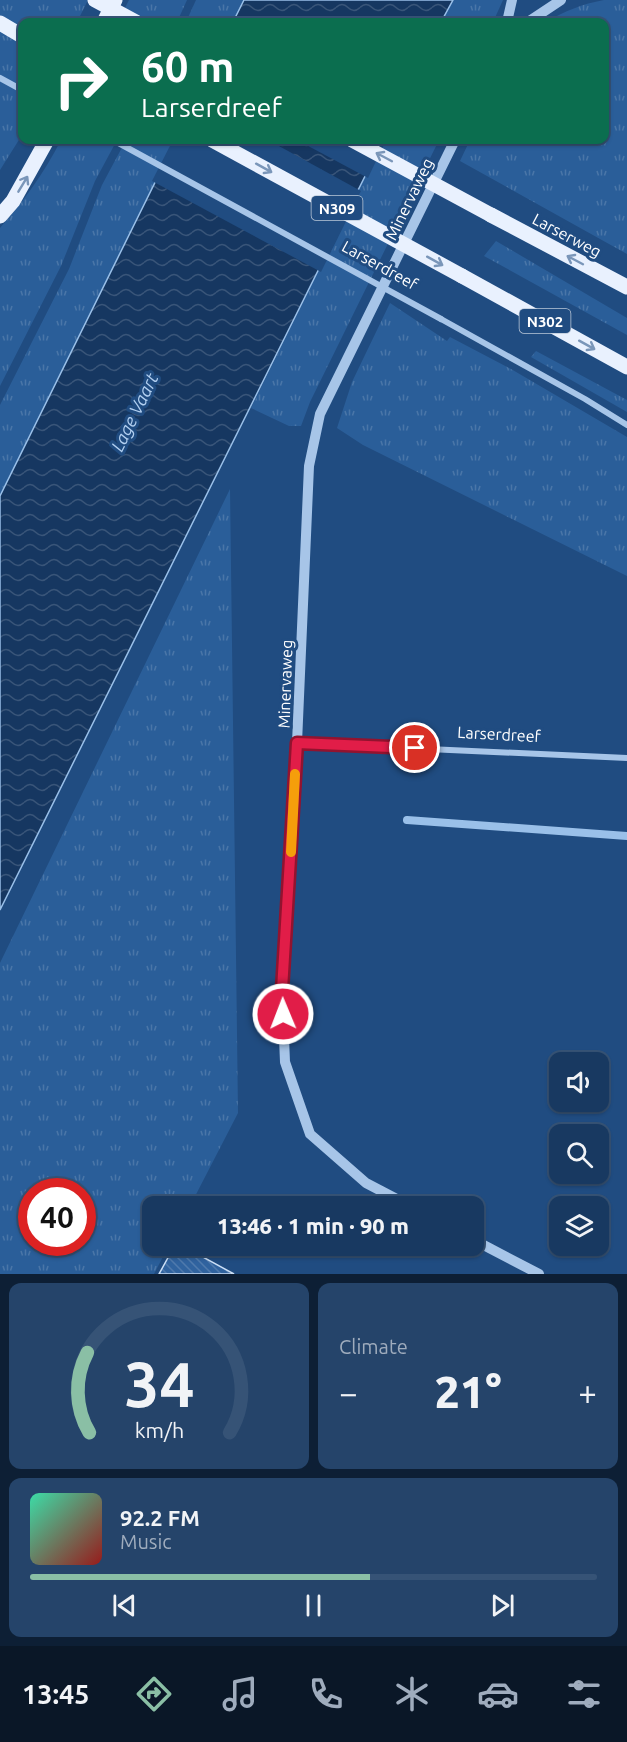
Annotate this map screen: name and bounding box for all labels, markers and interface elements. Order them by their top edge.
icon: right [42,42,120,120]
text: 60 m [141,43,235,90]
text: Larserdreef [141,92,282,122]
one-way arrow [376,151,393,163]
street label: Minervaweg [381,155,437,243]
one-way arrow [254,163,272,174]
one-way arrow [17,176,29,193]
road number: N309 [312,196,362,220]
street label: Larserweg [530,209,604,261]
street label: Larserdreef [339,237,422,294]
one-way arrow [567,254,585,265]
one-way arrow [425,256,443,267]
road number: N302 [520,309,570,333]
one-way arrow [577,340,595,351]
water label: Lage Vaart [106,369,162,454]
street label: Minervaweg [274,639,296,729]
pin [389,722,440,773]
street label: Larserdreef [457,723,542,745]
icon: arrive [398,731,431,764]
position arrow [251,982,315,1046]
map controls [549,1052,609,1256]
button: sound [549,1052,609,1112]
button: search [549,1124,609,1184]
speed limit sign: 40 [18,1178,96,1256]
button: layers [549,1196,609,1256]
text: 13:46 · 1 min · 90 m [217,1213,409,1238]
text: Climate [339,1335,408,1358]
text: 34 [124,1349,194,1419]
text: 21° [434,1366,502,1417]
text: − [339,1374,358,1411]
text: + [578,1374,597,1411]
text: km/h [134,1418,184,1442]
text: 92.2 FM [120,1505,200,1530]
text: Music [120,1530,172,1553]
icon: previous [108,1589,141,1622]
icon: pause [297,1589,330,1622]
icon: next [486,1589,519,1622]
icon: directions [133,1673,175,1715]
icon: music [219,1673,261,1715]
icon: phone [305,1673,347,1715]
icon: climate [391,1673,433,1715]
icon: car [477,1673,519,1715]
icon: filters [563,1673,605,1715]
text: 13:45 [22,1679,90,1709]

